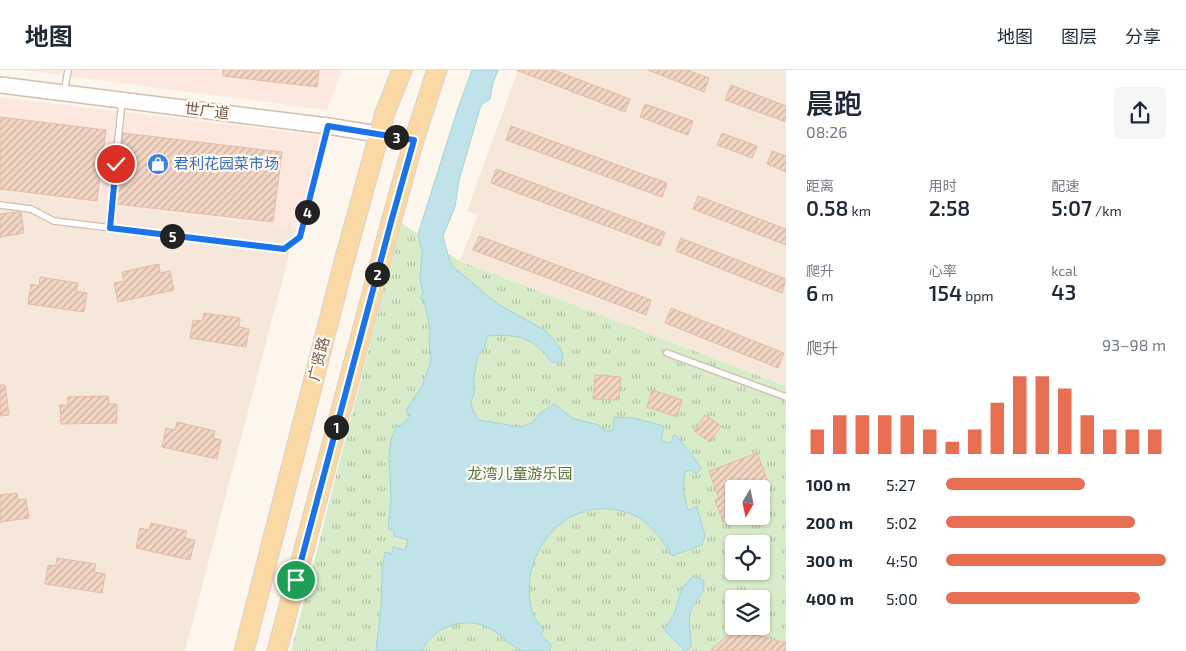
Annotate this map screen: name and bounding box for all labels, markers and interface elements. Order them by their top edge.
text: 地图 [25,21,73,50]
text: 地图 [997,25,1033,47]
text: 图层 [1061,25,1097,47]
text: 分享 [1125,25,1161,47]
text: 晨跑 [806,86,862,120]
button: share [1114,87,1166,139]
street label: 世广道 [184,98,231,122]
text: 08:26 [806,122,847,141]
pin: 3 [384,124,408,150]
text: 3 [393,129,400,146]
pin [95,143,137,185]
icon: check [102,150,130,178]
shop icon: 君利花园菜市场 [146,152,170,176]
place label: 君利花园菜市场 [174,154,279,172]
text: 距离 [806,177,834,194]
text: 用时 [929,177,957,194]
text: 配速 [1051,177,1079,194]
text: 0.58 [806,195,848,220]
text: 2:58 [929,195,970,220]
text: 5:07 [1051,195,1092,220]
pin: 4 [294,200,320,224]
text: km [848,202,871,219]
text: /km [1092,202,1122,219]
text: 4 [303,204,312,221]
pin: 5 [160,224,184,248]
text: 5 [169,228,176,245]
pin: 2 [364,262,390,286]
text: 爬升 [806,262,834,279]
text: 心率 [929,262,957,279]
text: kcal [1051,262,1077,279]
text: 2 [373,266,382,283]
text: 43 [1051,279,1076,304]
text: 6 [806,280,818,305]
text: 154 [929,280,962,305]
text: m [818,287,834,304]
text: bpm [962,287,994,304]
street label: 广贤路 [304,335,332,383]
text: 93–98 m [1102,335,1166,354]
text: 爬升 [806,338,838,357]
pin: 1 [324,414,348,440]
text: 1 [333,419,340,436]
park label: 龙湾儿童游乐园 [467,464,573,482]
text: 100 m [806,475,851,494]
text: 5:27 [886,475,916,494]
north arrow [725,480,770,525]
map controls [725,480,770,635]
text: 200 m [806,513,853,532]
text: 5:02 [886,513,917,532]
button: locate [725,535,770,580]
text: 300 m [806,551,853,570]
text: 4:50 [886,551,918,570]
pin [275,559,317,601]
icon: arrive [282,566,310,594]
text: 400 m [806,589,854,608]
text: 5:00 [886,589,918,608]
button: layers [725,590,770,635]

